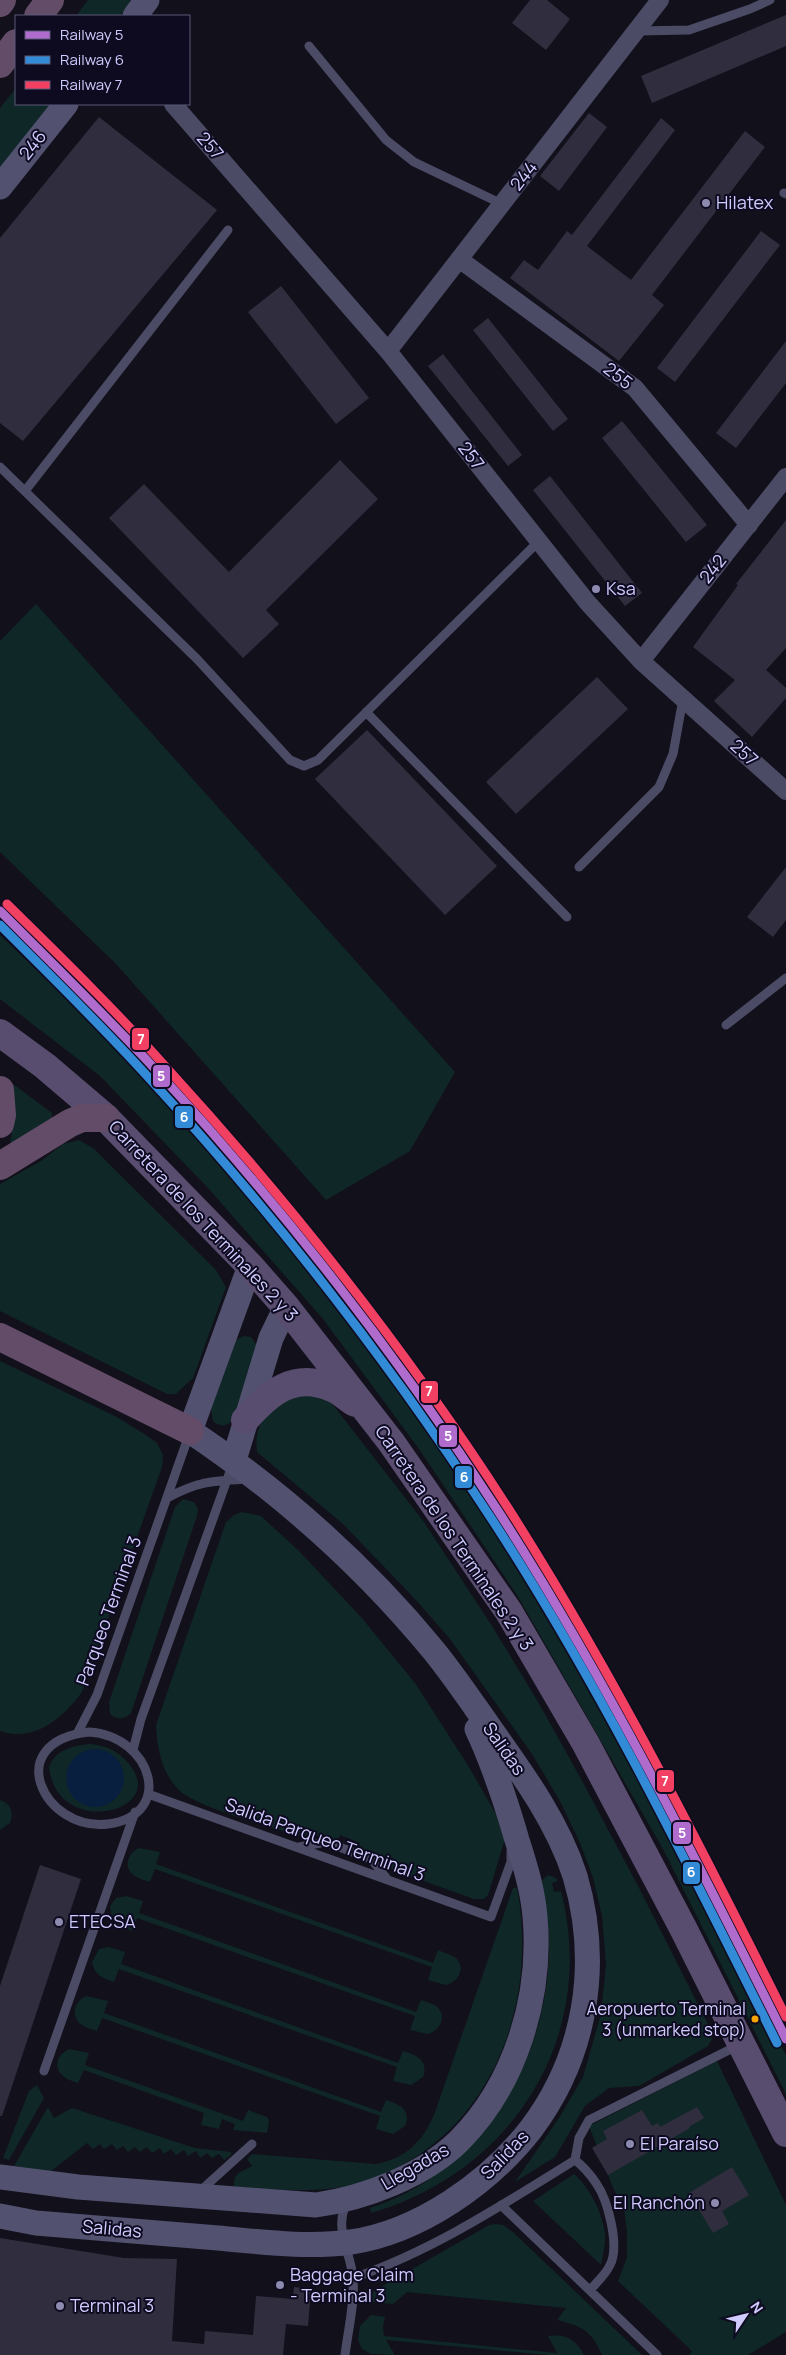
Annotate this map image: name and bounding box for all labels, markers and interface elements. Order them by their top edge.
legend [15,15,190,105]
text: Railway 5 [60,24,123,45]
text: Railway 6 [60,49,124,70]
text: Railway 7 [60,74,122,95]
street label: 246 [13,125,51,164]
street label: 257 [192,126,230,164]
street label: 244 [504,156,542,195]
place label: Hilatex [716,190,774,214]
marker: Hilatex [700,197,712,209]
street label: 255 [599,356,638,394]
street label: 257 [453,436,490,474]
street label: 242 [693,549,731,588]
place label: Ksa [606,576,636,600]
marker: Ksa [590,583,602,595]
street label: 257 [726,733,764,771]
line badge: 7 [131,1027,150,1051]
text: 7 [137,1029,145,1048]
line badge: 5 [152,1064,171,1088]
text: 5 [157,1066,165,1085]
line badge: 6 [174,1105,194,1129]
text: 6 [180,1107,188,1126]
street label: Carretera de los Terminales 2 y 3 [104,1114,304,1326]
line badge: 7 [420,1380,439,1404]
text: 7 [425,1381,433,1400]
street label: Carretera de los Terminales 2 y 3 [370,1420,539,1655]
line badge: 5 [438,1424,458,1448]
text: 5 [444,1426,452,1445]
line badge: 6 [454,1465,473,1489]
text: 6 [460,1467,468,1486]
street label: Parqueo Terminal 3 [70,1533,146,1689]
street label: Salidas [478,1717,532,1780]
line badge: 7 [656,1769,675,1793]
text: 7 [661,1771,669,1790]
street label: Salida Parqueo Terminal 3 [222,1792,429,1886]
line badge: 5 [672,1821,692,1845]
text: 5 [678,1823,686,1842]
line badge: 6 [682,1861,701,1885]
text: 6 [687,1862,695,1881]
place label: ETECSA [69,1909,136,1933]
marker: ETECSA [53,1916,65,1928]
place label: Aeropuerto Terminal 3 (unmarked stop) [586,1997,746,2041]
marker: Aeropuerto Terminal 3 (unmarked stop) [750,2014,760,2024]
street label: Salidas [475,2125,534,2184]
place label: El Paraíso [640,2131,719,2155]
street label: Llegadas [376,2137,453,2195]
marker: El Paraíso [624,2138,636,2150]
place label: El Ranchón [613,2190,705,2214]
marker: El Ranchón [709,2197,721,2209]
street label: Salidas [81,2213,143,2243]
place label: Baggage Claim - Terminal 3 [290,2262,414,2307]
marker: Baggage Claim - Terminal 3 [274,2279,286,2291]
north arrow [721,2290,771,2340]
place label: Terminal 3 [70,2293,154,2317]
text: N [746,2298,768,2317]
marker: Terminal 3 [54,2300,66,2312]

